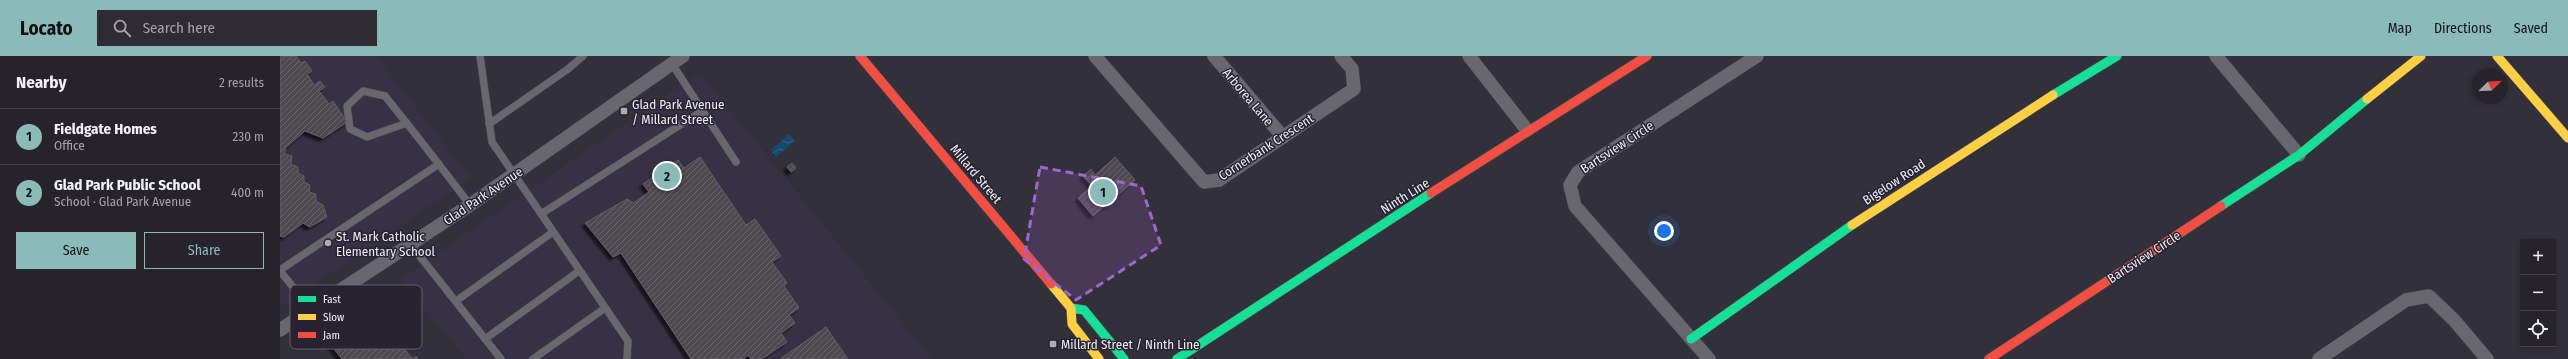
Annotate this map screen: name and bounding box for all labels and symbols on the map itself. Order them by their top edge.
street label: Arborea Lane [1220,65,1276,129]
north arrow [2472,68,2508,104]
place label: Glad Park Avenue / Millard Street [632,97,724,127]
marker: Glad Park Avenue / Millard Street [619,106,629,116]
street label: Cornerbank Crescent [1216,110,1317,183]
street label: Bartsview Circle [1578,118,1656,176]
street label: Millard Street [947,142,1005,207]
street label: Bigelow Road [1860,156,1928,208]
pin: 2 [654,161,680,191]
street label: Glad Park Avenue [440,164,526,228]
street label: Ninth Line [1378,175,1432,217]
pin: 1 [1090,177,1116,207]
your location [1654,221,1674,241]
street label: Bartsview Circle [2105,228,2183,286]
place label: St. Mark Catholic Elementary School [336,229,436,259]
marker: St. Mark Catholic Elementary School [323,238,333,248]
legend [290,285,422,349]
text: Fast [323,293,341,306]
text: Slow [323,311,344,324]
text: Jam [323,329,340,342]
place label: Millard Street / Ninth Line [1061,337,1200,352]
marker: Millard Street / Ninth Line [1048,339,1058,349]

